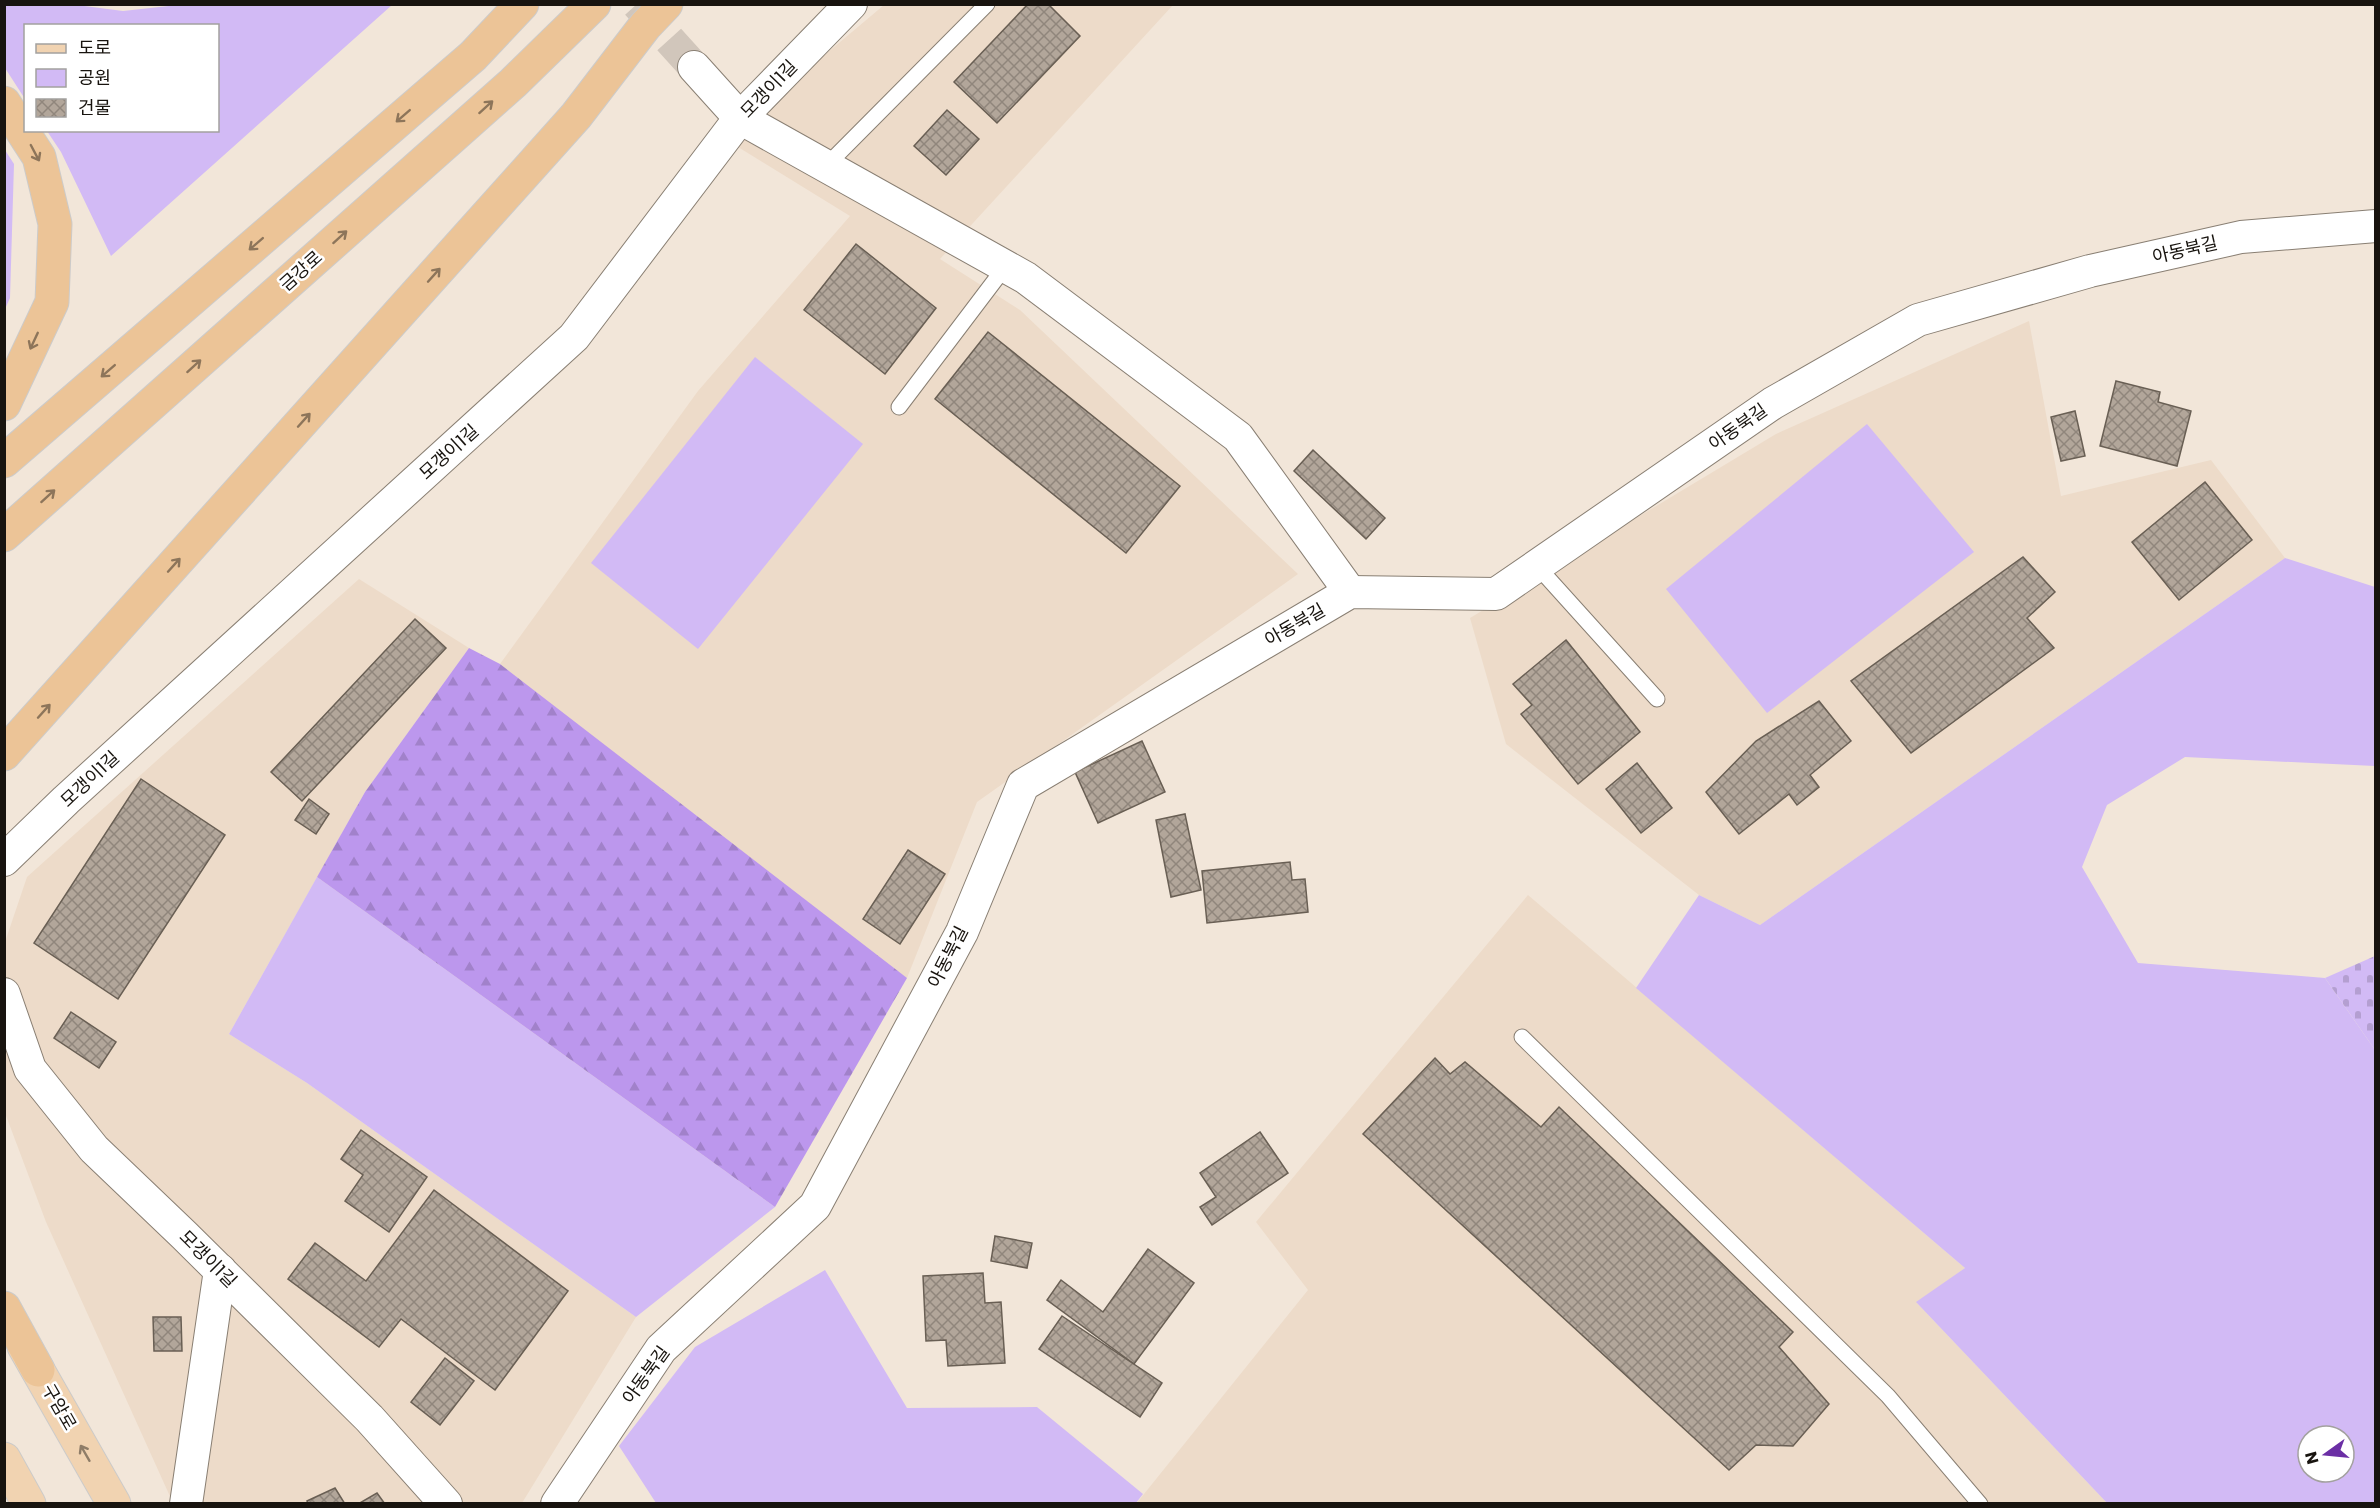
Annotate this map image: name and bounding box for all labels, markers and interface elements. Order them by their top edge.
legend [24,24,219,132]
text: 도로 [78,35,111,60]
street label: 모갱이1길 [735,54,803,123]
text: 공원 [78,65,111,90]
text: 건물 [78,95,111,120]
one-way arrow [478,100,493,114]
one-way arrow [395,110,411,123]
one-way arrow [29,144,41,161]
one-way arrow [332,230,347,244]
street label: 아동북길 [2150,230,2220,269]
one-way arrow [249,237,264,251]
street label: 금강로 [274,245,327,297]
one-way arrow [427,267,441,282]
one-way arrow [28,331,40,349]
one-way arrow [186,359,201,373]
one-way arrow [101,364,116,378]
street label: 아동북길 [1703,397,1772,456]
one-way arrow [297,413,311,428]
street label: 모갱이1길 [414,418,484,485]
one-way arrow [40,489,55,503]
one-way arrow [167,558,181,573]
street label: 아동북길 [1260,597,1330,652]
one-way arrow [37,704,51,719]
street label: 모갱이1길 [55,745,125,812]
street label: 아동북길 [921,922,974,992]
street label: 모갱이1길 [174,1224,243,1293]
street label: 아동북길 [616,1341,675,1409]
street label: 구암로 [36,1379,83,1435]
north arrow [2296,1424,2356,1484]
one-way arrow [79,1445,91,1462]
text: N [2299,1449,2325,1467]

